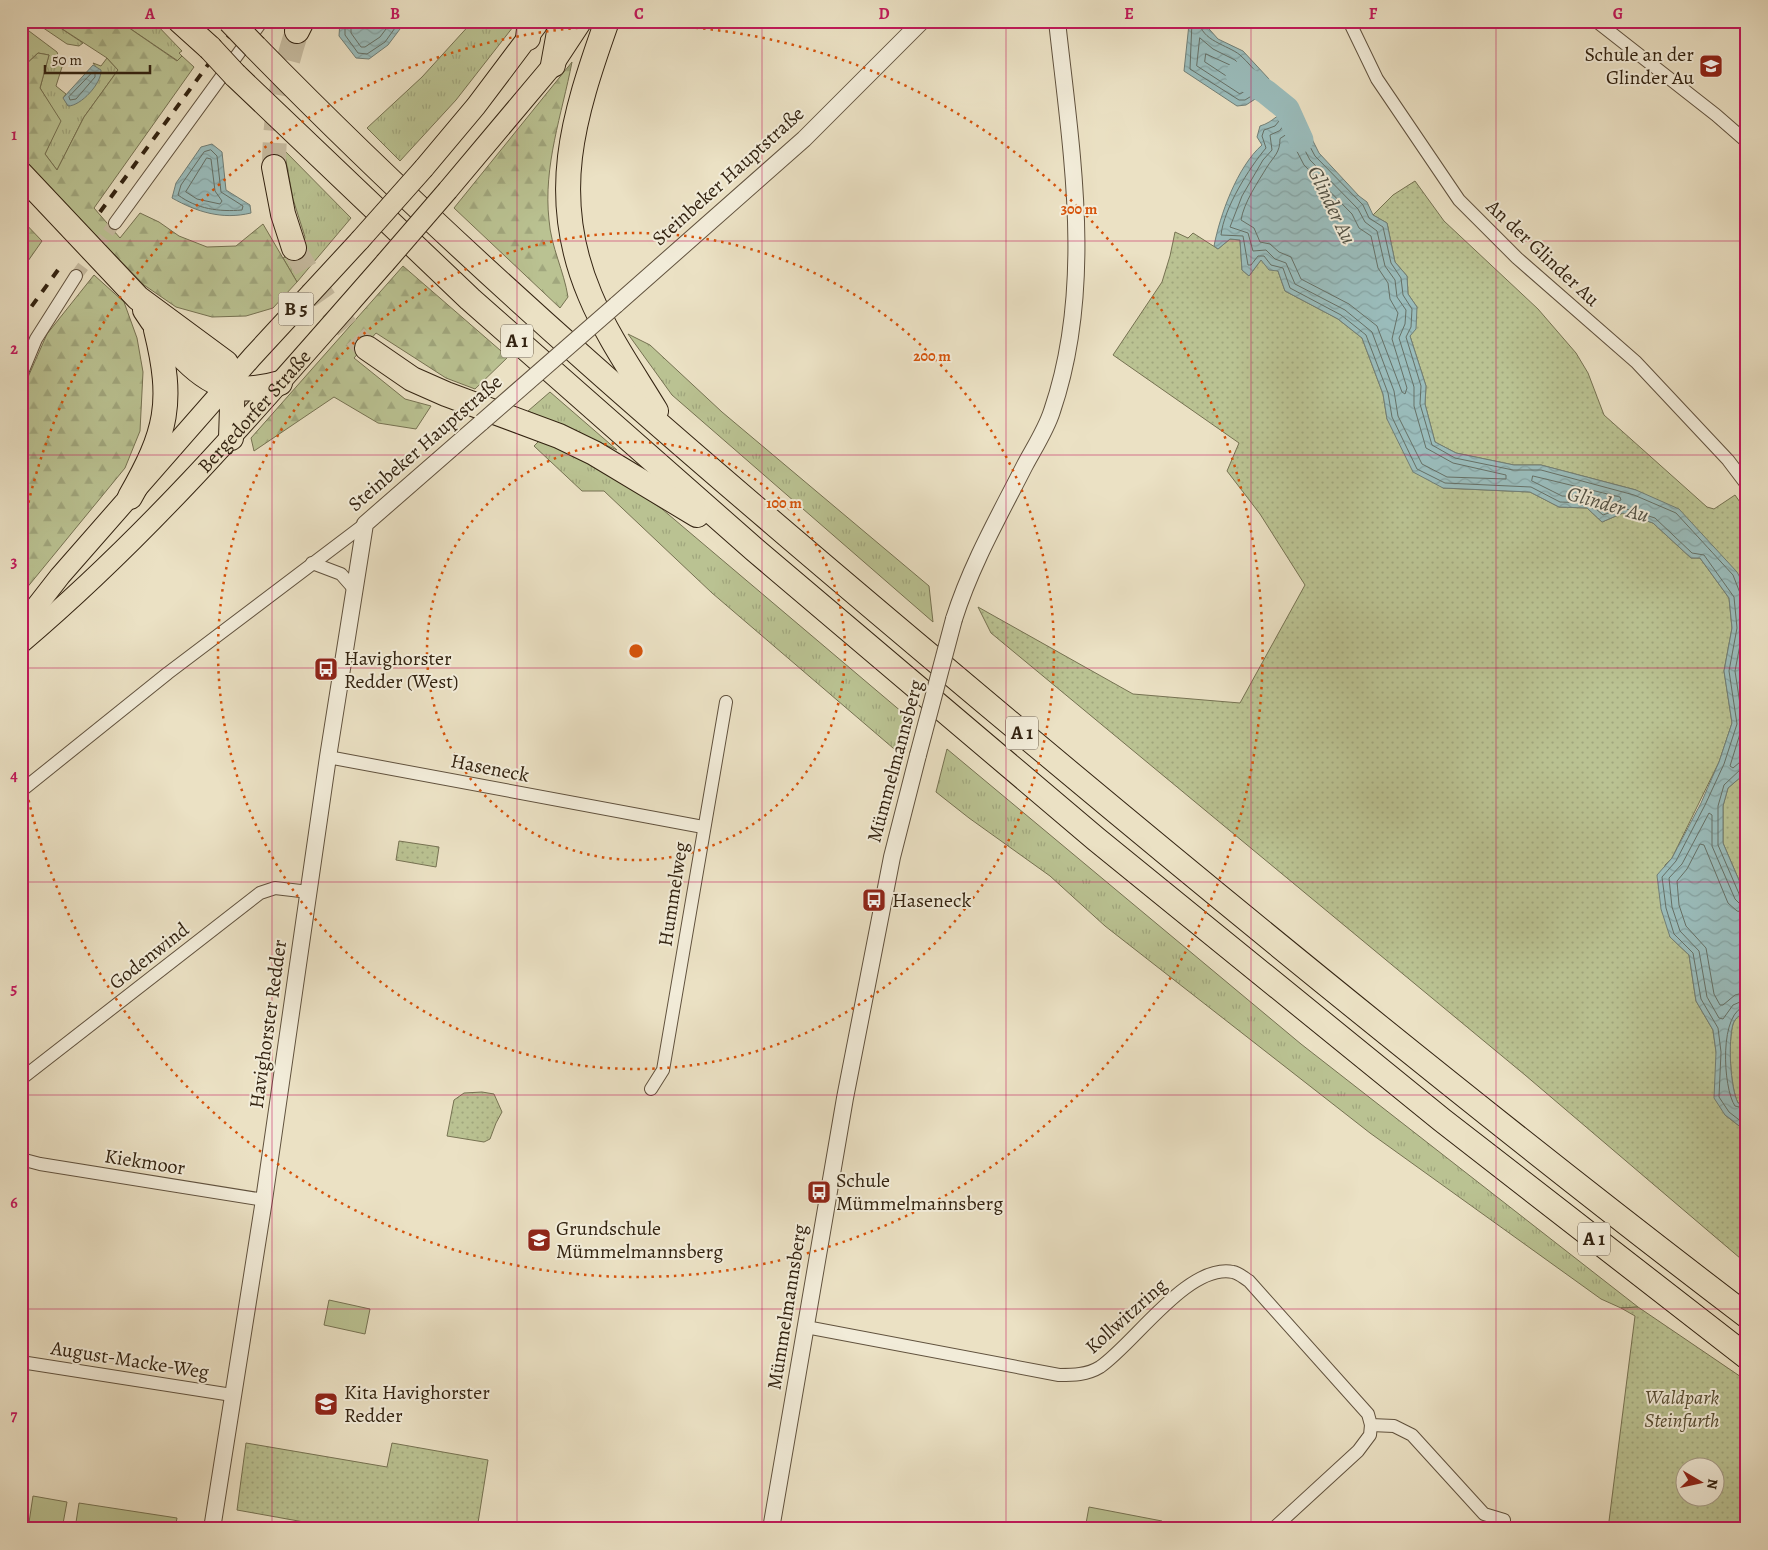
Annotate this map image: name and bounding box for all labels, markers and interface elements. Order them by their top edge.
text: A [144,3,156,25]
text: B [390,3,400,25]
text: C [634,3,644,25]
text: D [878,3,890,25]
text: E [1124,3,1134,25]
text: F [1369,3,1378,25]
text: G [1613,3,1623,25]
place label: Schule an der Glinder Au [1584,41,1694,91]
scale bar [45,42,150,74]
text: 50 m [52,50,82,70]
school or university icon: Schule an der Glinder Au [1698,53,1724,79]
street label: Steinbeker Hauptstraße [646,100,810,252]
text: 1 [11,124,17,146]
water label: Glinder Au [1301,161,1363,249]
street label: An der Glinder Au [1480,193,1606,313]
text: 300 m [1061,199,1098,219]
road number: B 5 [278,292,314,326]
road number: A 1 [501,324,533,358]
text: 2 [10,338,18,360]
street label: Bergedorfer Straße [191,344,317,479]
text: 200 m [913,346,951,366]
street label: Steinbeker Hauptstraße [342,368,508,518]
water label: Glinder Au [1564,479,1652,529]
text: 100 m [766,493,802,513]
text: 3 [11,551,18,573]
centre of rings [627,642,645,660]
place label: Havighorster Redder (West) [344,645,458,695]
bus stop icon: Havighorster Redder (West) [313,656,339,682]
street label: Mümmelmannsberg [860,677,930,845]
road number: A 1 [1006,716,1038,750]
street label: Haseneck [448,747,532,789]
text: 4 [10,765,18,787]
street label: Hummelweg [651,840,695,948]
bus stop icon: Haseneck [861,887,887,913]
place label: Haseneck [892,887,971,914]
street label: Godenwind [103,916,195,996]
street label: Havighorster Redder [243,937,293,1110]
text: 5 [11,978,18,1000]
street label: Kiekmoor [103,1142,188,1182]
place label: Schule Mümmelmannsberg [836,1167,1003,1217]
bus stop icon: Schule Mümmelmannsberg [806,1179,832,1205]
text: 6 [10,1192,18,1214]
place label: Grundschule Mümmelmannsberg [556,1215,723,1265]
street label: Mümmelmannsberg [761,1222,813,1392]
road number: A 1 [1578,1222,1610,1256]
school or university icon: Grundschule Mümmelmannsberg [526,1227,552,1253]
street label: Kollwitzring [1079,1272,1173,1360]
street label: August-Macke-Weg [48,1334,211,1386]
place label: Kita Havighorster Redder [344,1379,490,1429]
park label: Waldpark Steinfurth [1644,1384,1720,1434]
school or university icon: Kita Havighorster Redder [313,1391,339,1417]
text: 7 [11,1405,18,1427]
north arrow [1676,1458,1726,1508]
text: N [1702,1477,1723,1490]

